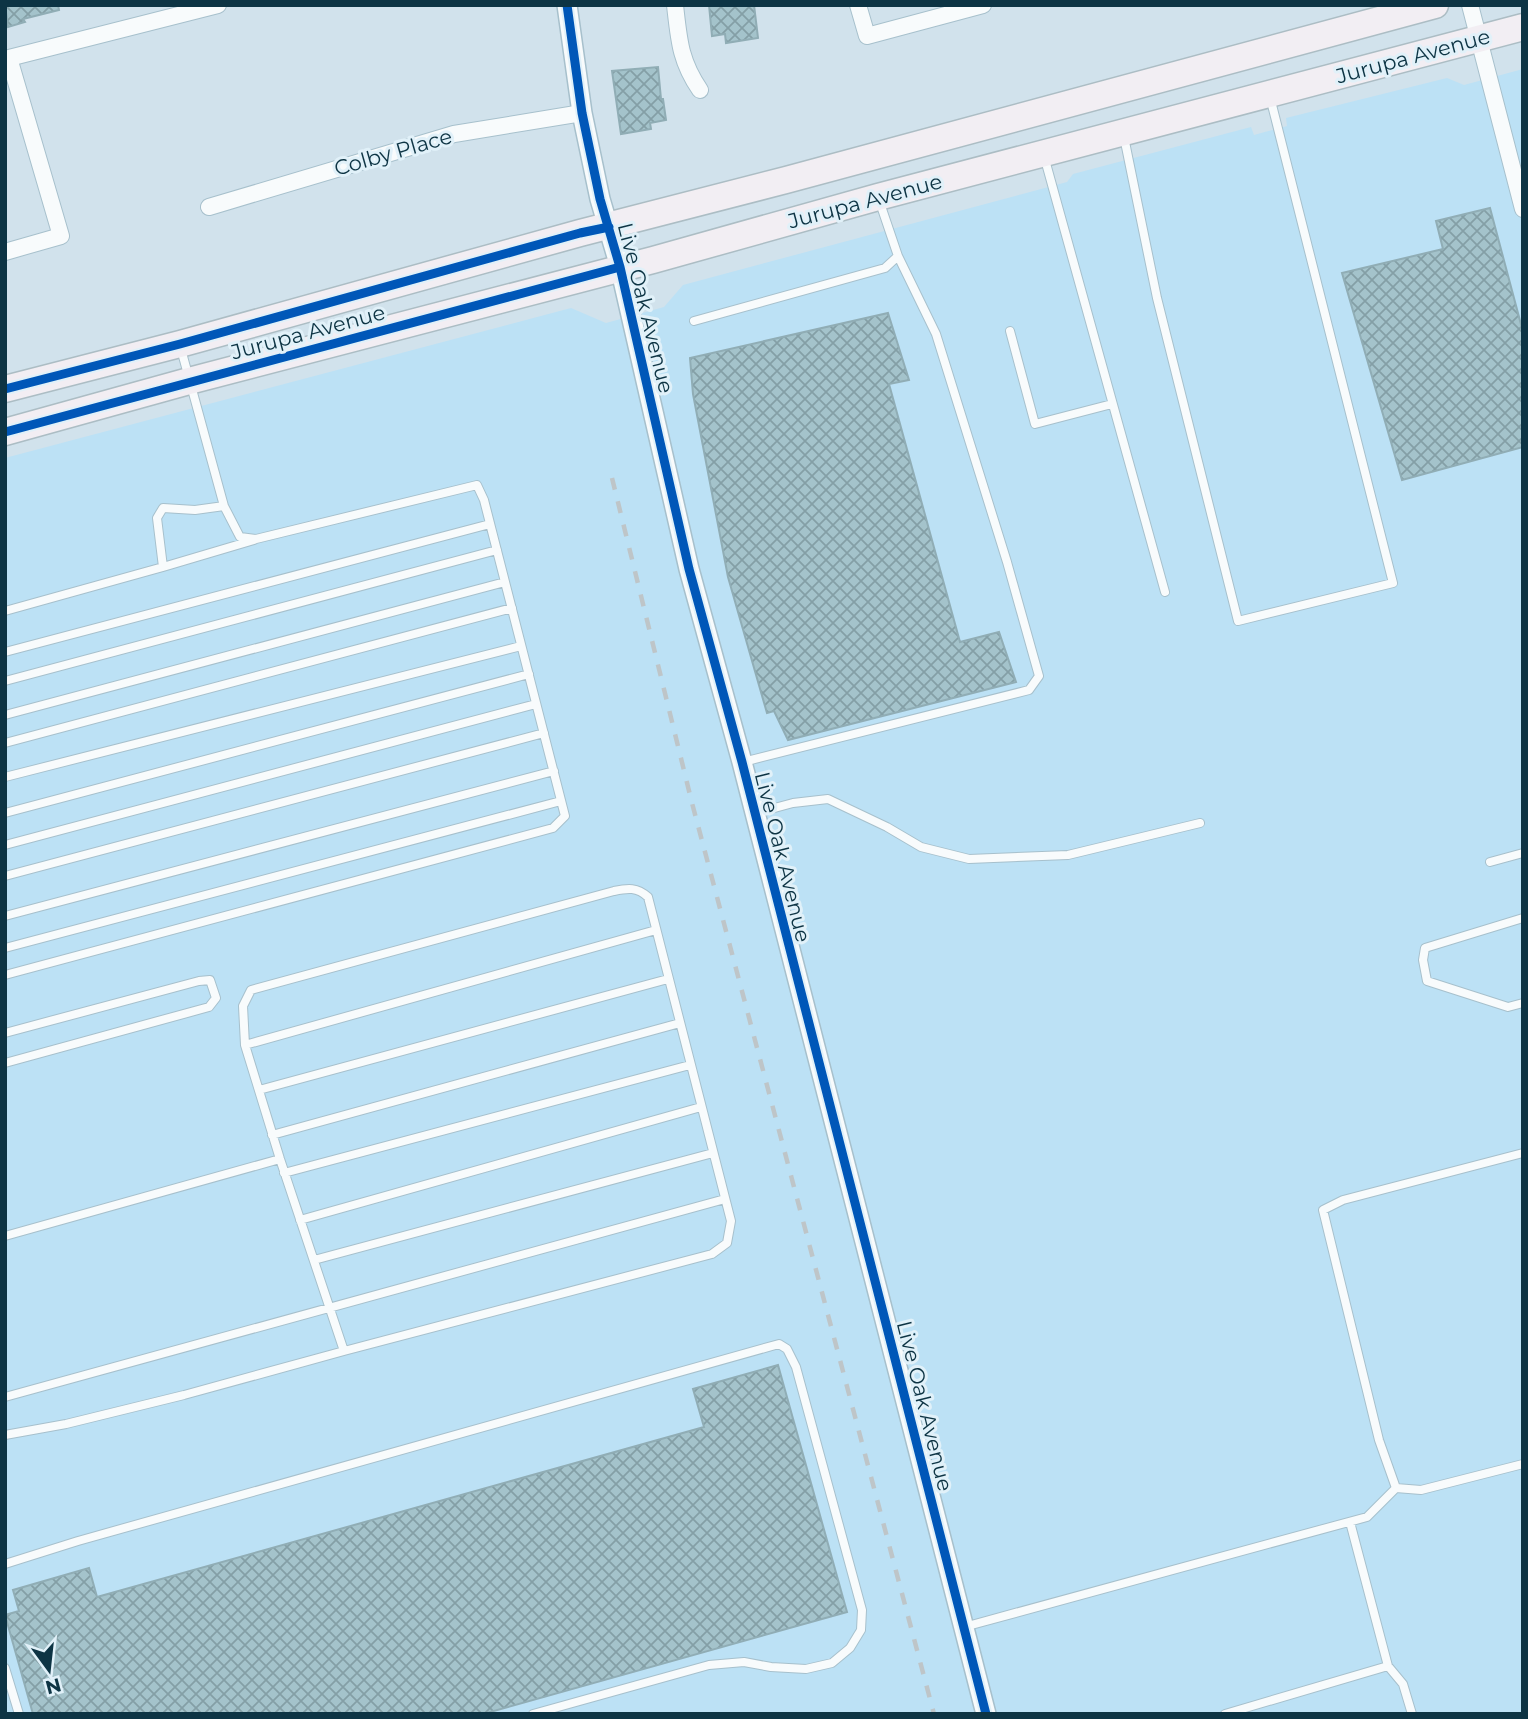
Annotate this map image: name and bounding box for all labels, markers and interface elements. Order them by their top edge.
street label: Jurupa Avenue [1332,23,1493,89]
street label: Colby Place [331,123,455,181]
street label: Jurupa Avenue [784,168,945,234]
street label: Live Oak Avenue [613,220,679,396]
street label: Jurupa Avenue [227,299,388,365]
street label: Live Oak Avenue [750,769,816,945]
street label: Live Oak Avenue [892,1318,958,1494]
north arrow [14,1635,84,1705]
text: N [43,1673,64,1699]

